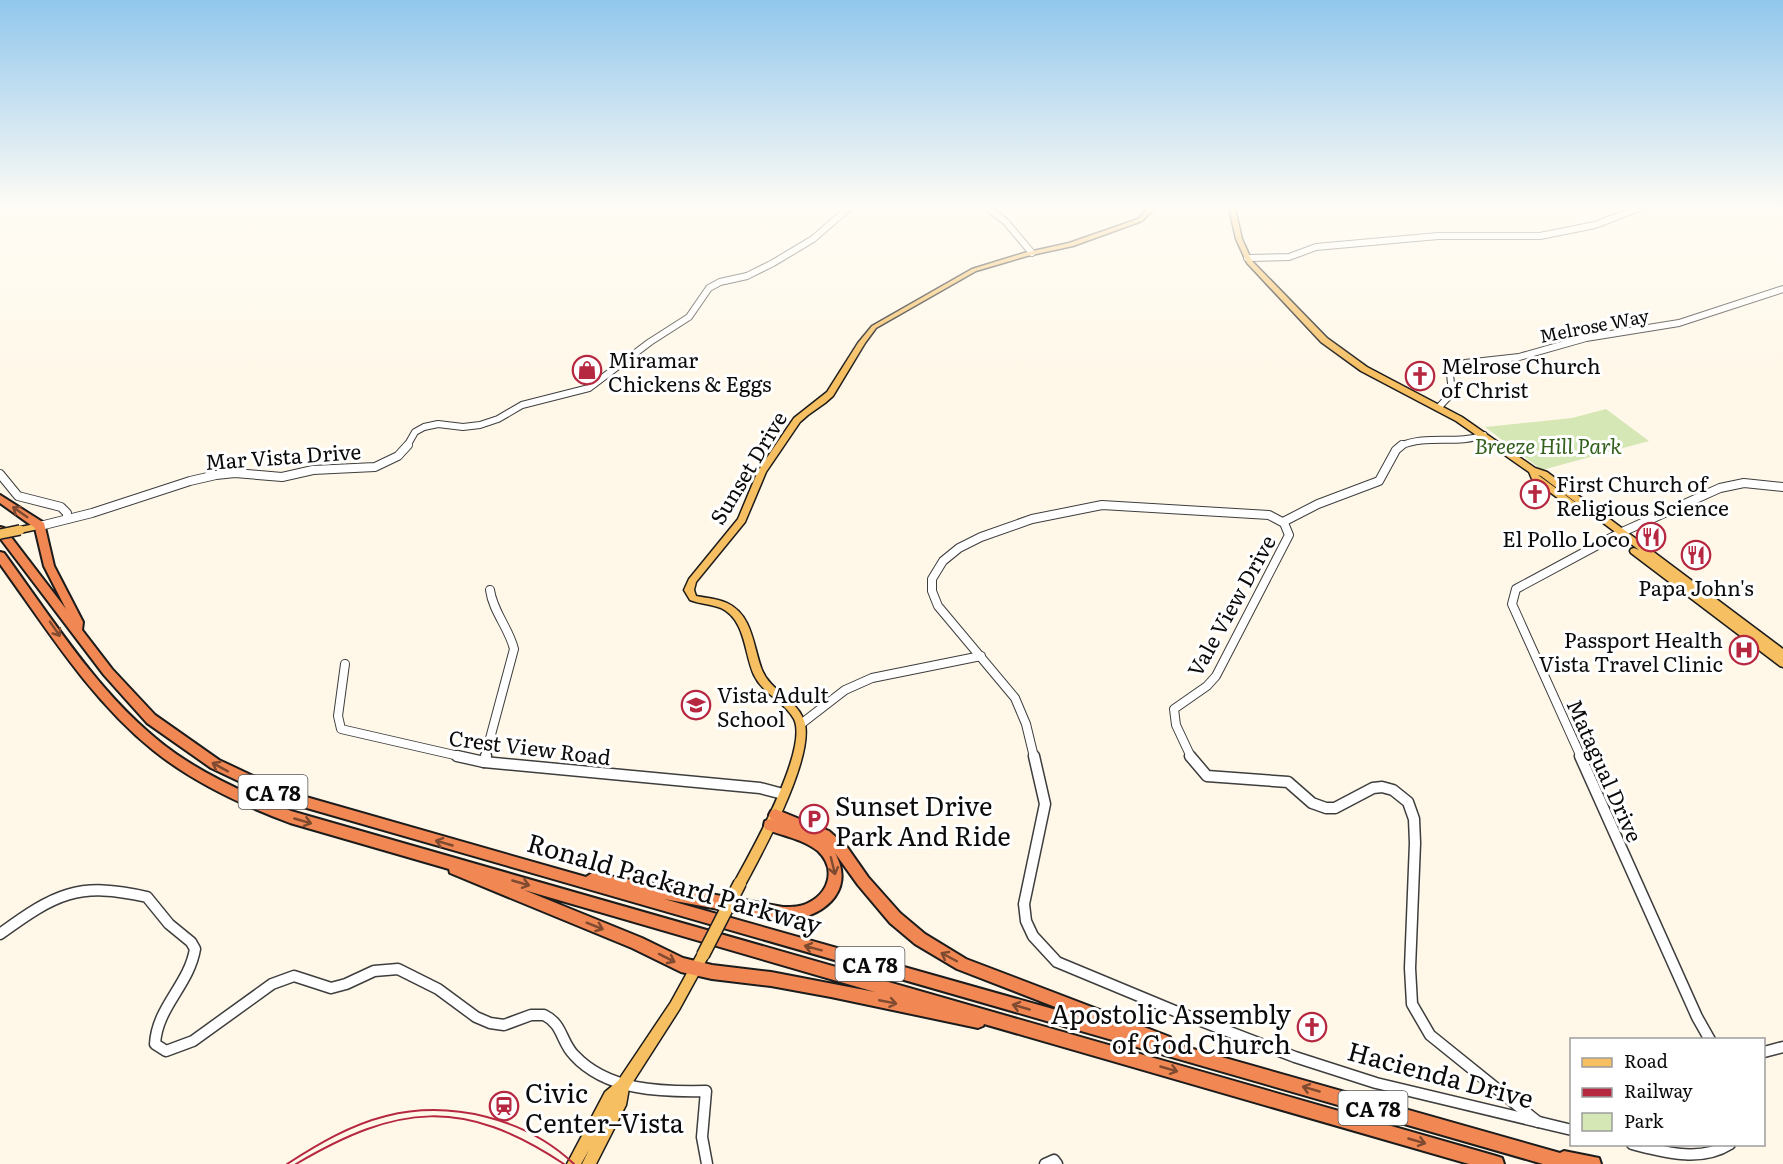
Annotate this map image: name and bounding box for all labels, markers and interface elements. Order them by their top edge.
street label: Melrose Way [1537,301,1652,349]
place label: Miramar Chickens & Eggs [608,343,771,398]
place label: Melrose Church of Christ [1441,349,1601,404]
shop icon: Miramar Chickens & Eggs [571,354,603,386]
church icon: Melrose Church of Christ [1404,360,1436,392]
street label: Sunset Drive [701,404,793,530]
park label: Breeze Hill Park [1474,429,1622,460]
street label: Mar Vista Drive [204,434,362,476]
place label: First Church of Religious Science [1556,467,1729,522]
church icon: First Church of Religious Science [1519,478,1551,510]
one-way arrow [12,506,28,518]
restaurant icon: El Pollo Loco [1635,521,1667,553]
place label: El Pollo Loco [1502,522,1630,553]
street label: Vale View Drive [1178,528,1282,681]
restaurant icon: Papa John's [1680,539,1712,571]
place label: Papa John's [1638,571,1754,602]
one-way arrow [48,621,61,637]
place label: Passport Health Vista Travel Clinic [1539,623,1723,678]
hospital icon: Passport Health Vista Travel Clinic [1728,634,1760,666]
place label: Vista Adult School [717,678,829,733]
school or university icon: Vista Adult School [680,689,712,721]
street label: Matagual Drive [1561,693,1651,847]
street label: Crest View Road [447,721,613,771]
one-way arrow [212,761,230,772]
road number: CA 78 [238,775,308,809]
place label: Sunset Drive Park And Ride [835,785,1011,854]
parking icon: Sunset Drive Park And Ride [798,803,830,835]
one-way arrow [293,815,312,827]
street label: Ronald Packard Parkway [523,821,827,943]
one-way arrow [435,837,454,848]
one-way arrow [827,856,839,875]
one-way arrow [511,878,530,889]
one-way arrow [585,921,604,932]
one-way arrow [804,942,823,953]
road number: CA 78 [836,947,904,981]
one-way arrow [941,951,958,963]
one-way arrow [658,952,675,964]
place label: Apostolic Assembly of God Church [1051,993,1291,1062]
one-way arrow [878,997,898,1008]
one-way arrow [1012,1001,1031,1012]
church icon: Apostolic Assembly of God Church [1296,1011,1328,1043]
street label: Hacienda Drive [1344,1029,1538,1117]
legend [1570,1038,1765,1146]
text: Road [1624,1047,1668,1074]
one-way arrow [1159,1064,1178,1075]
place label: Civic Center–Vista [525,1072,684,1141]
text: Railway [1624,1077,1693,1104]
one-way arrow [1302,1083,1321,1094]
station icon: Civic Center–Vista [488,1090,520,1122]
road number: CA 78 [1338,1091,1408,1125]
text: Park [1624,1107,1665,1134]
one-way arrow [1407,1136,1426,1147]

